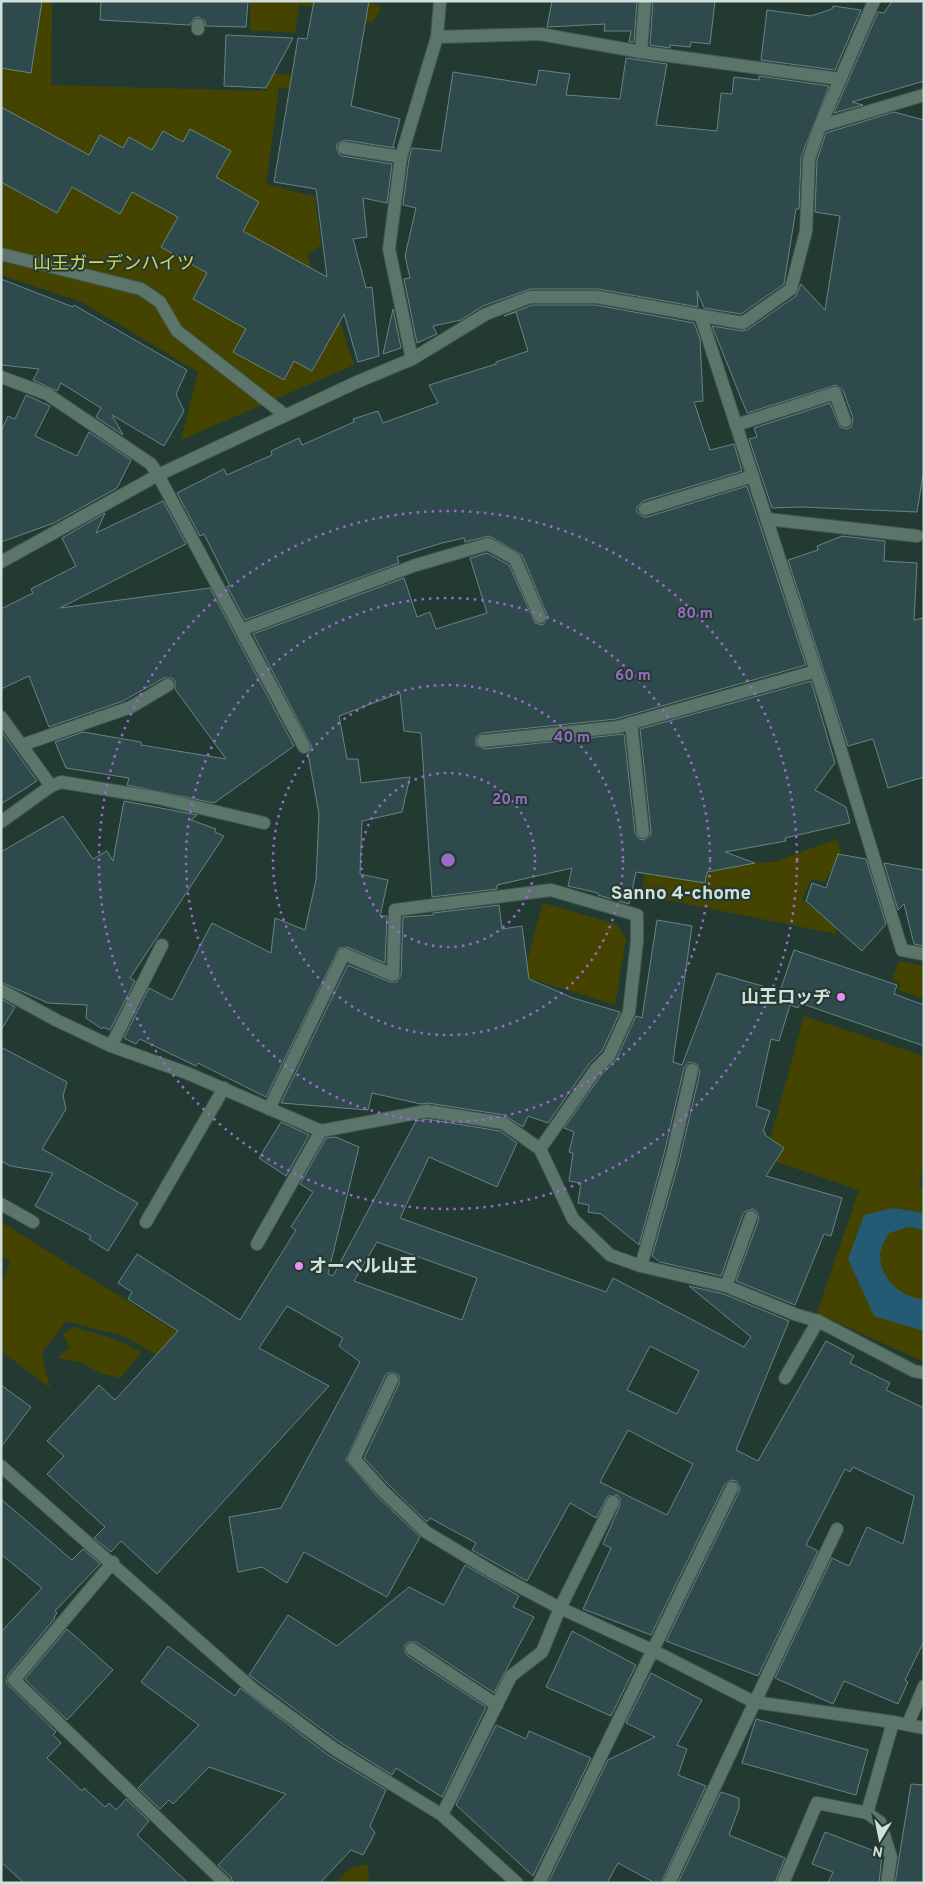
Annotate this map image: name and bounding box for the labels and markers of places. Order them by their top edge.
centre of rings [439,851,457,869]
place label: 山王ロッヂ [741,987,831,1010]
marker: 山王ロッヂ [835,991,847,1003]
place label: オーベル山王 [309,1256,417,1279]
marker: オーベル山王 [293,1260,305,1272]

